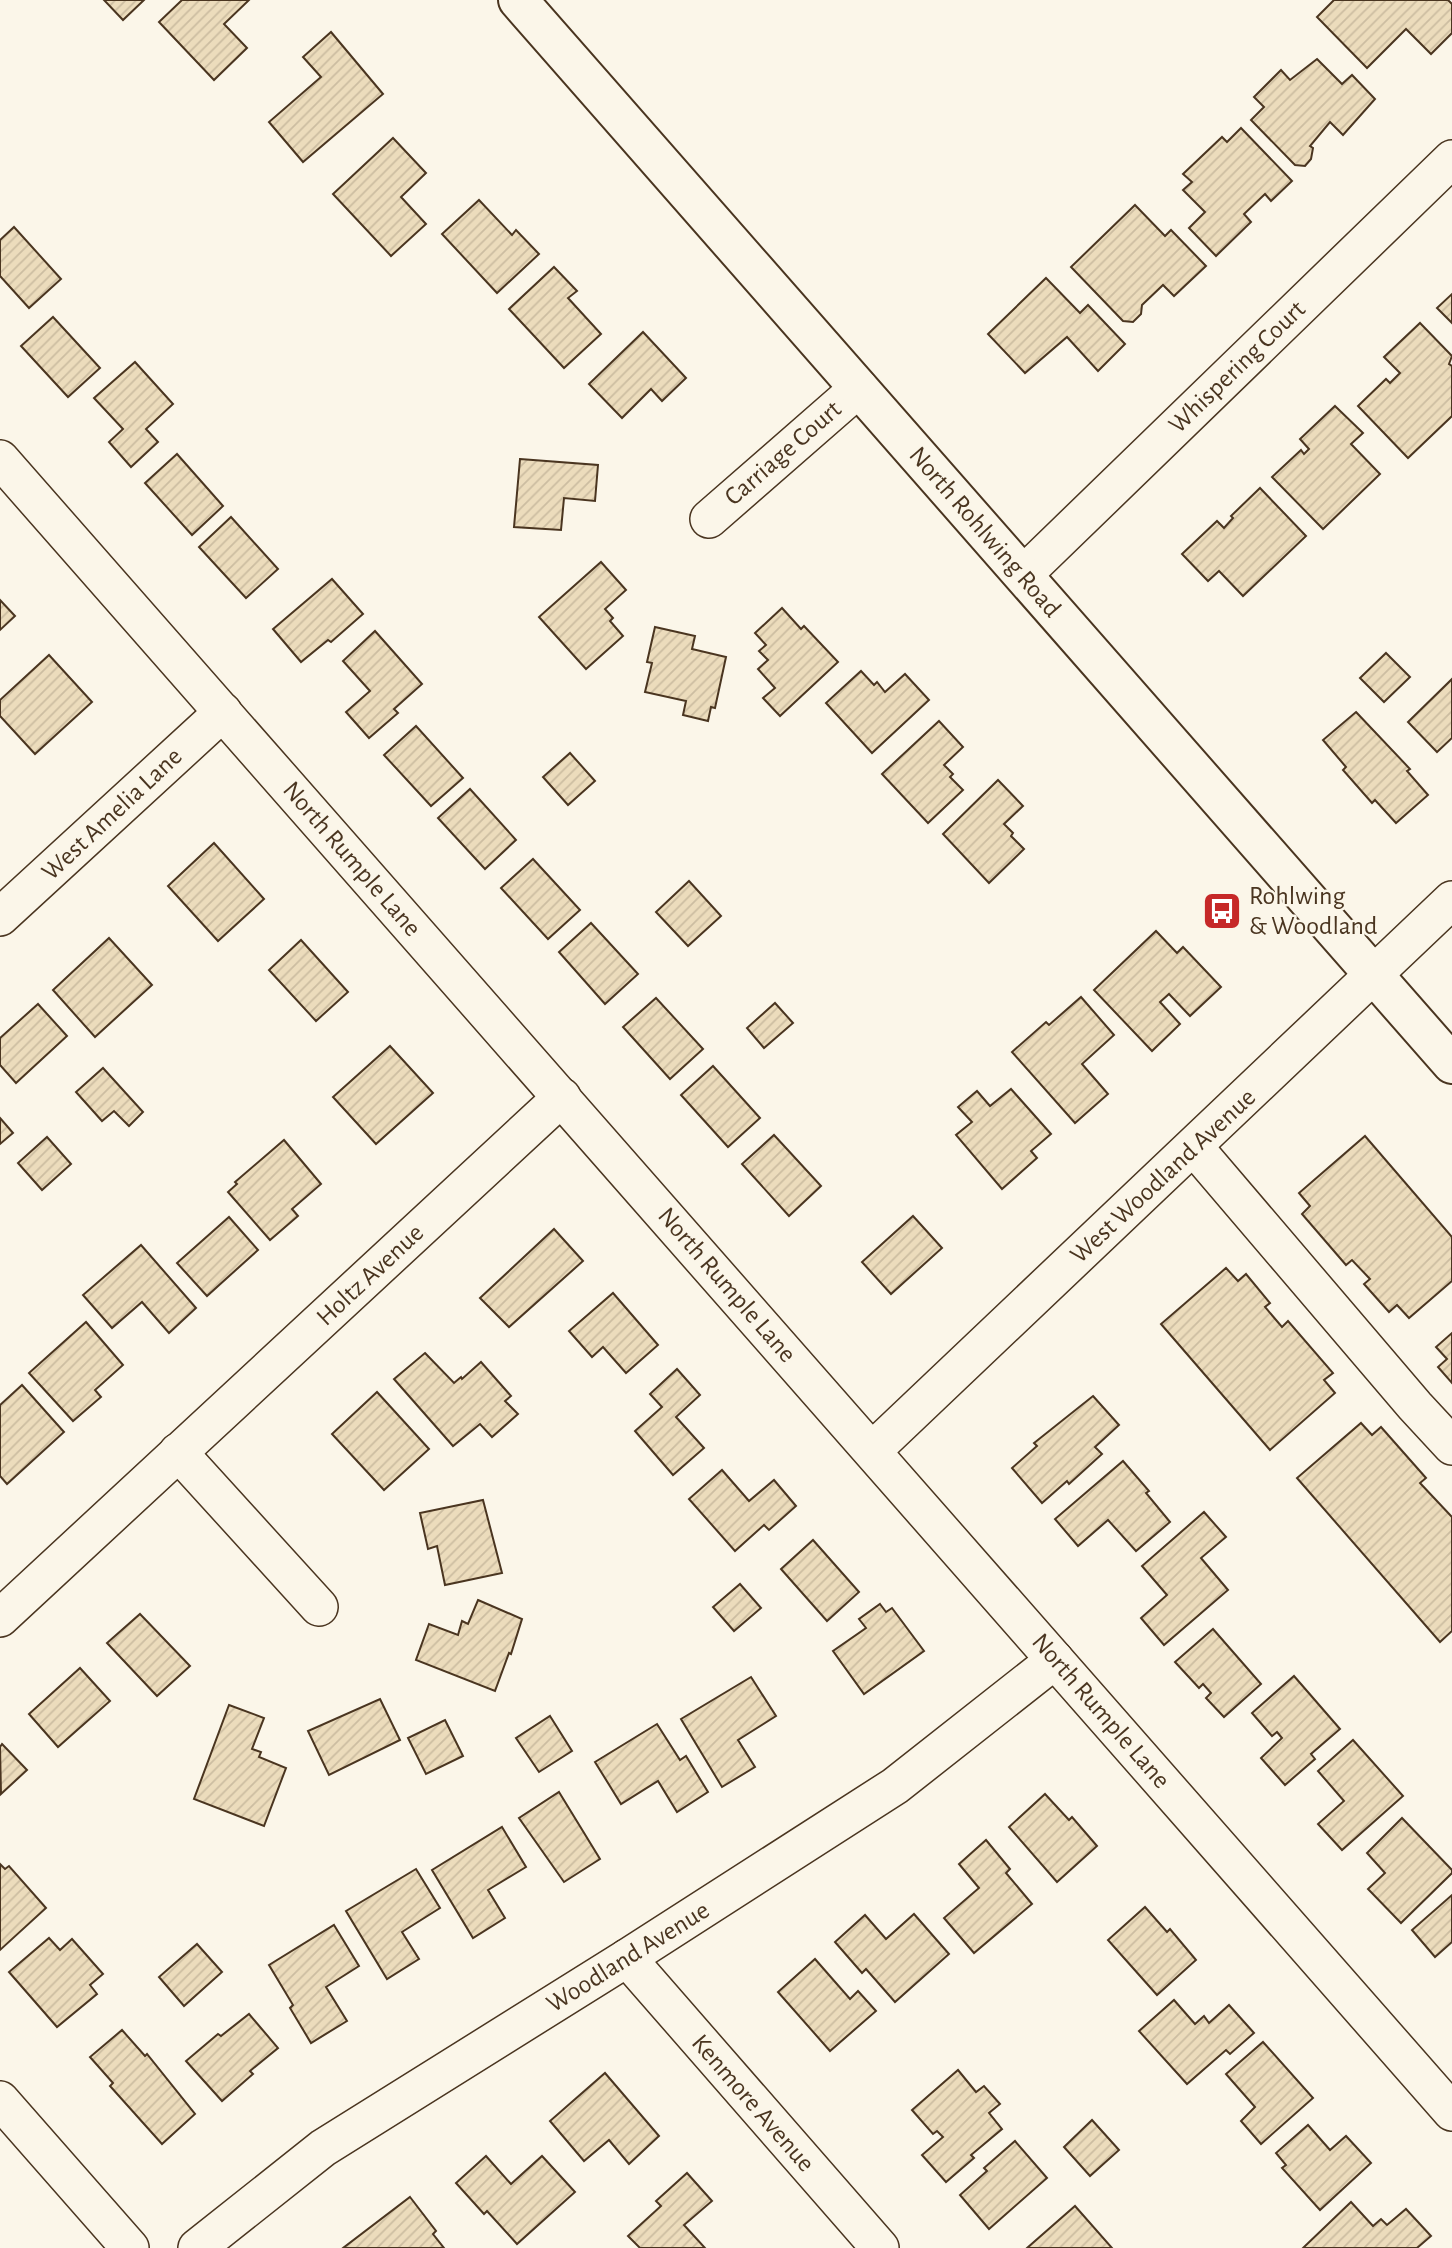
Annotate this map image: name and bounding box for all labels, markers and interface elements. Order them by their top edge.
street label: Whispering Court [1164,296,1310,438]
street label: Carriage Court [720,396,846,510]
street label: North Rohlwing Road [904,442,1066,622]
street label: West Amelia Lane [37,743,187,885]
street label: North Rumple Lane [278,777,426,941]
place label: Rohlwing & Woodland [1249,883,1377,939]
bus stop icon: Rohlwing & Woodland [1201,890,1243,932]
street label: West Woodland Avenue [1065,1084,1261,1268]
street label: North Rumple Lane [653,1203,801,1367]
street label: Holtz Avenue [312,1219,428,1331]
street label: North Rumple Lane [1027,1629,1175,1793]
street label: Woodland Avenue [542,1897,714,2017]
street label: Kenmore Avenue [687,2029,819,2177]

